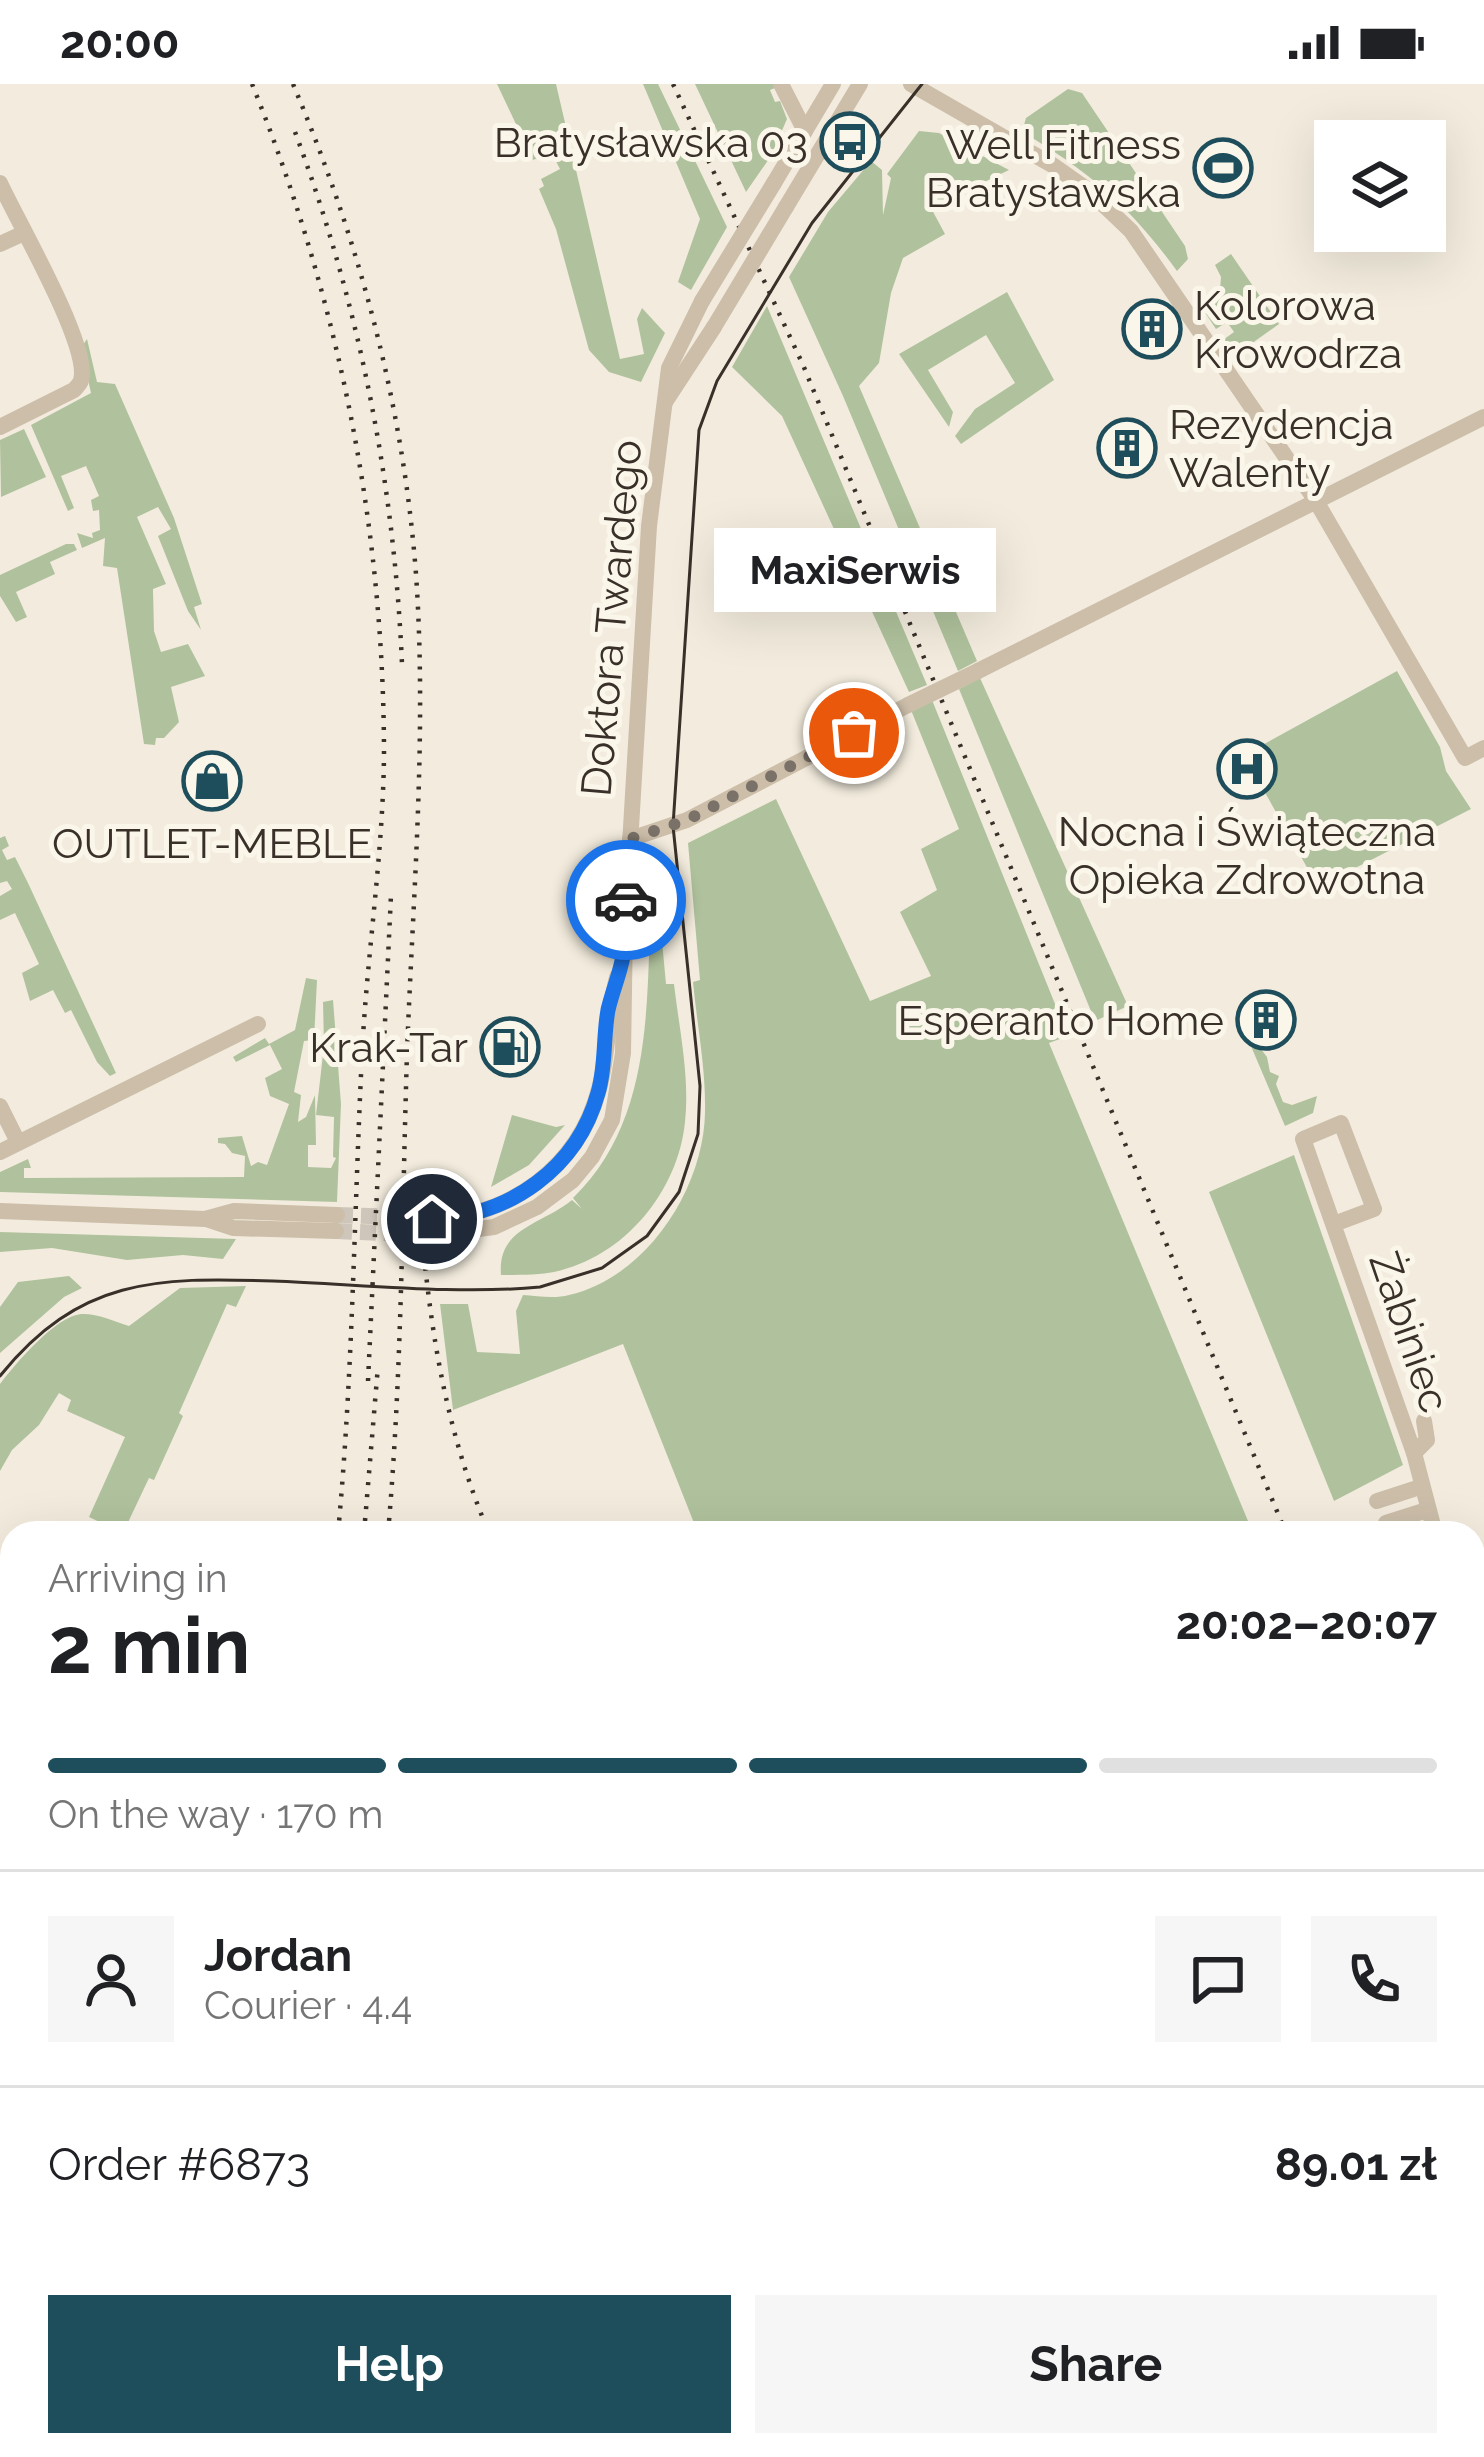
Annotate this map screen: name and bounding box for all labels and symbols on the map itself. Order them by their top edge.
bus stop icon: Bratysławska 03 [819,111,881,173]
place label: Bratysławska 03 [494,118,808,167]
place label: Well Fitness Bratysławska [926,120,1181,217]
sports icon: Well Fitness Bratysławska [1192,137,1254,199]
place label: Kolorowa Krowodrza [1194,281,1402,378]
building icon: Kolorowa Krowodrza [1121,298,1183,360]
place label: Rezydencja Walenty [1169,400,1393,497]
building icon: Rezydencja Walenty [1096,417,1158,479]
street label: Doktora Twardego [572,438,651,798]
callout: MaxiSerwis [713,529,995,613]
pin [803,682,905,784]
hospital icon: Nocna i Świąteczna Opieka Zdrowotna [1216,738,1278,800]
shop icon: OUTLET-MEBLE [181,750,243,812]
place label: Nocna i Świąteczna Opieka Zdrowotna [1058,807,1436,904]
place label: OUTLET-MEBLE [52,819,372,868]
courier [566,840,686,960]
building icon: Esperanto Home [1235,989,1297,1051]
place label: Esperanto Home [898,996,1224,1045]
fuel station icon: Krak-Tar [479,1016,541,1078]
place label: Krak-Tar [309,1023,468,1072]
pin [381,1168,483,1270]
street label: Żabiniec [1359,1246,1460,1418]

